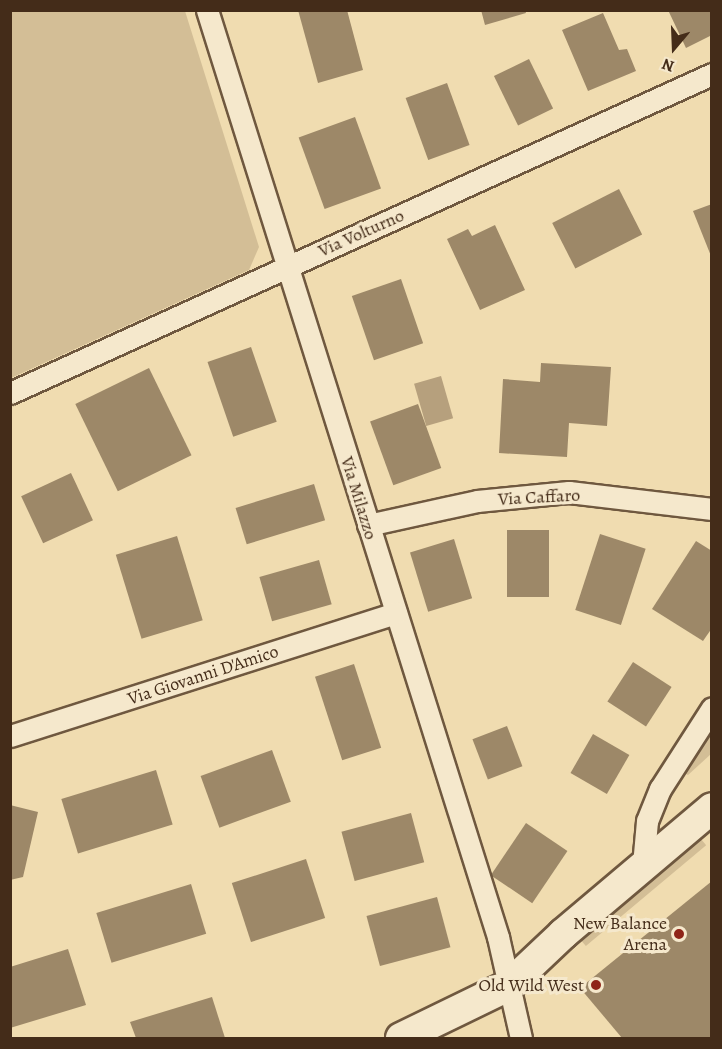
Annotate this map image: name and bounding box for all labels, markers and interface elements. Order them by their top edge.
north arrow [644,18,704,78]
text: N [659,53,677,77]
street label: Via Volturno [315,204,407,262]
street label: Via Milazzo [336,454,382,542]
street label: Via Caffaro [497,484,581,510]
street label: Via Giovanni D'Amico [125,640,281,710]
place label: New Balance Arena [573,913,667,956]
marker: New Balance Arena [672,927,686,941]
place label: Old Wild West [479,974,584,996]
marker: Old Wild West [589,978,603,992]

